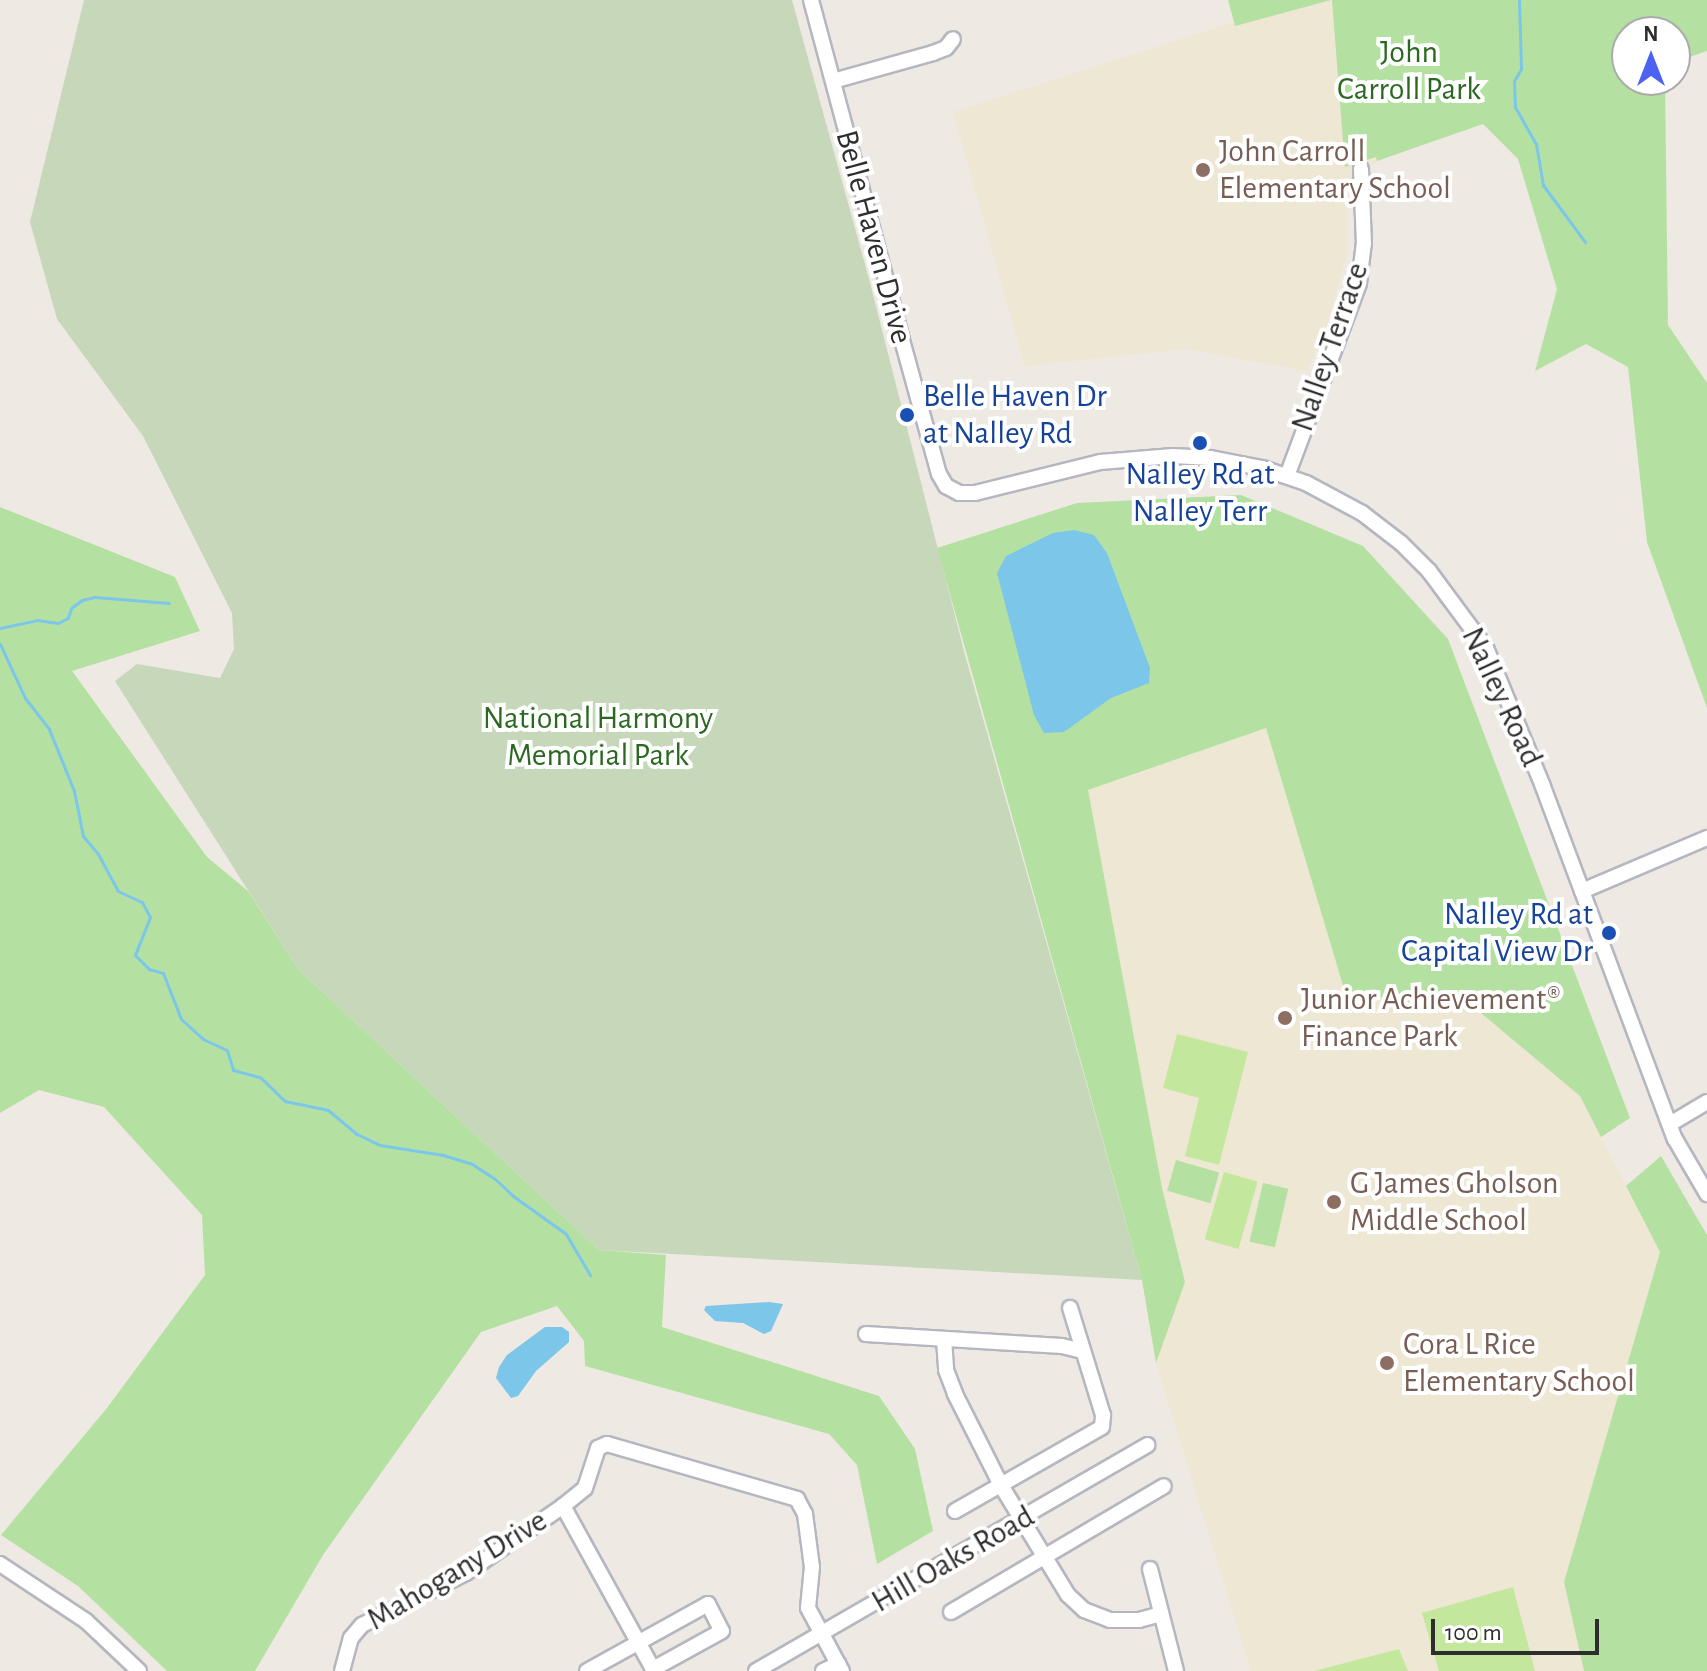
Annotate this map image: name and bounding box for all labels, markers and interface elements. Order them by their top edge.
north arrow [1611,16,1691,96]
text: N [1643,23,1659,45]
park label: John Carroll Park [1337,34,1481,109]
street label: Belle Haven Drive [827,126,921,348]
place label: John Carroll Elementary School [1219,133,1451,208]
marker: John Carroll Elementary School [1194,161,1212,179]
street label: Nalley Terrace [1283,258,1377,436]
place label: Belle Haven Dr at Nalley Rd [923,378,1107,453]
marker: Belle Haven Dr at Nalley Rd [898,406,916,424]
marker: Nalley Rd at Nalley Terr [1191,434,1209,452]
place label: Nalley Rd at Nalley Terr [1126,456,1274,531]
street label: Nalley Road [1453,621,1551,773]
park label: National Harmony Memorial Park [483,700,713,775]
place label: Nalley Rd at Capital View Dr [1401,896,1593,971]
marker: Nalley Rd at Capital View Dr [1600,924,1618,942]
place label: Junior Achievement® Finance Park [1301,981,1561,1056]
marker: Junior Achievement® Finance Park [1276,1009,1294,1027]
place label: G James Gholson Middle School [1350,1165,1559,1240]
marker: G James Gholson Middle School [1325,1193,1343,1211]
place label: Cora L Rice Elementary School [1403,1326,1635,1401]
marker: Cora L Rice Elementary School [1378,1354,1396,1372]
street label: Hill Oaks Road [865,1497,1041,1621]
street label: Mahogany Drive [360,1501,554,1639]
scale bar [1435,1603,1603,1653]
text: 100 m [1445,1621,1502,1645]

